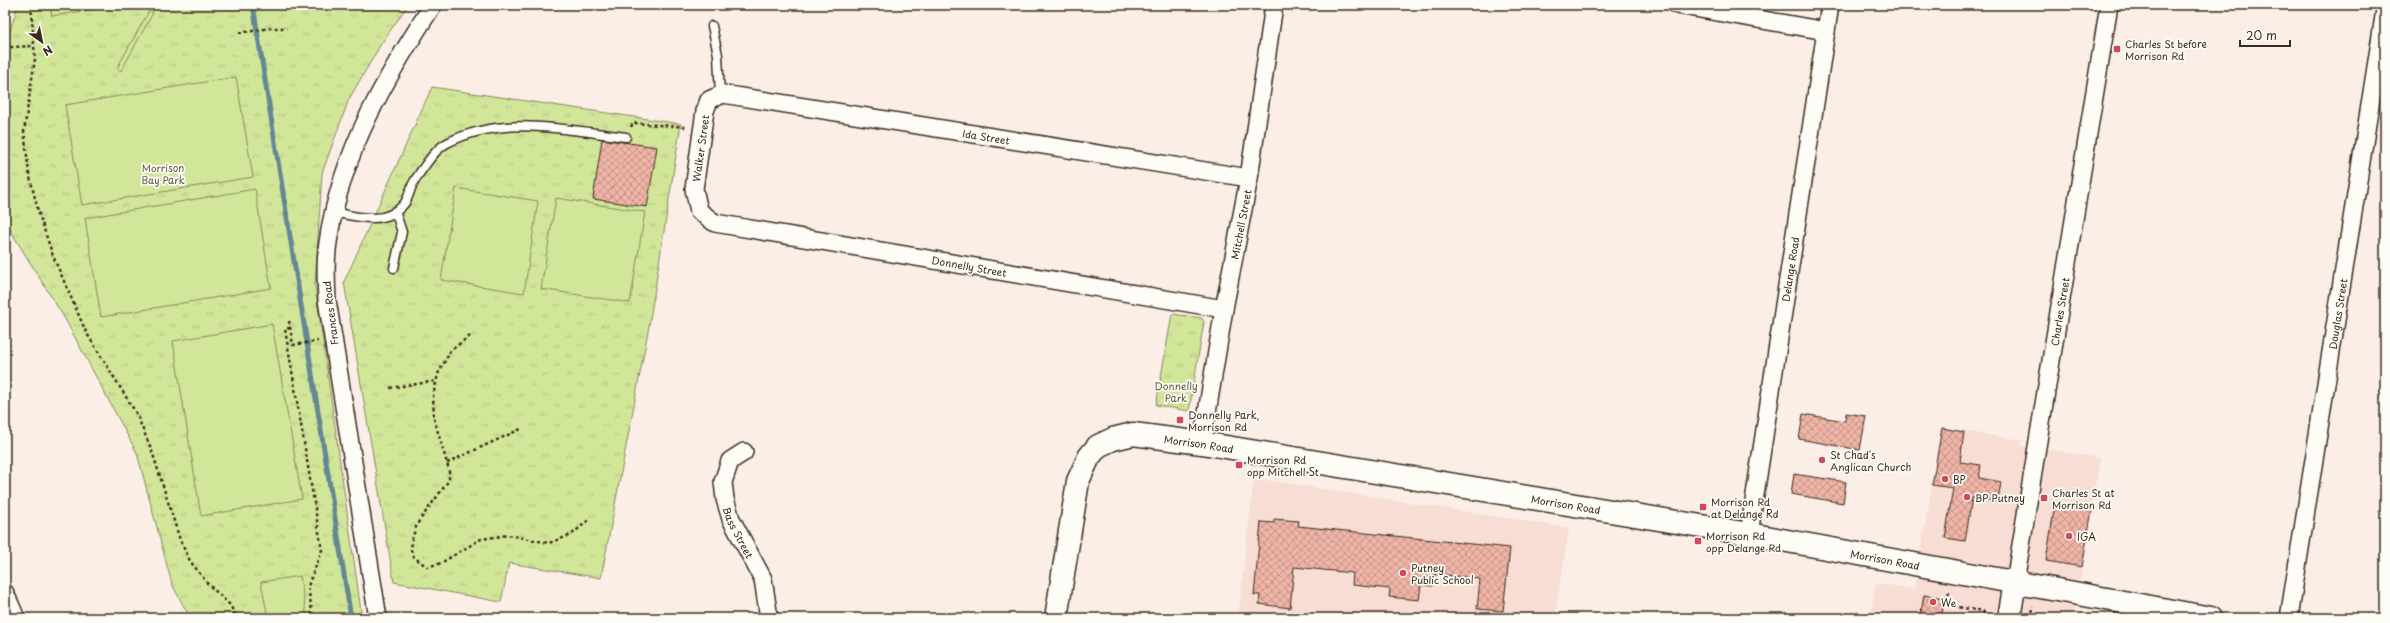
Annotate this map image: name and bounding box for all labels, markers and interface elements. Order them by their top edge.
north arrow [22,22,62,62]
scale bar [2240,22,2290,48]
text: 20 m [2246,26,2277,44]
place label: Charles St before Morrison Rd [2125,36,2207,63]
text: N [39,41,56,60]
marker: Charles St before Morrison Rd [2112,44,2122,54]
street label: Walker Street [688,114,712,183]
street label: Ida Street [961,125,1011,147]
park label: Morrison Bay Park [141,160,185,187]
street label: Mitchell Street [1226,188,1254,260]
street label: Delange Road [1777,235,1802,303]
street label: Donnelly Street [930,252,1008,280]
street label: Charles Street [2046,276,2072,347]
street label: Douglas Street [2324,277,2350,350]
street label: Frances Road [319,280,341,346]
park label: Donnelly Park [1154,378,1198,405]
place label: Donnelly Park, Morrison Rd [1188,407,1259,434]
marker: Donnelly Park, Morrison Rd [1175,415,1185,425]
street label: Morrison Road [1163,431,1235,456]
place label: St Chad's Anglican Church [1830,447,1911,474]
place label: Morrison Rd opp Mitchell St [1247,452,1319,479]
marker: St Chad's Anglican Church [1817,455,1827,465]
marker: Morrison Rd opp Mitchell St [1234,460,1244,470]
place label: BP [1953,472,1966,487]
marker: BP [1940,474,1950,484]
place label: Charles St at Morrison Rd [2052,485,2115,512]
street label: Morrison Road [1530,490,1602,517]
place label: BP Putney [1975,490,2025,505]
marker: BP Putney [1962,492,1972,502]
marker: Charles St at Morrison Rd [2039,493,2049,503]
place label: Morrison Rd at Delange Rd [1711,494,1779,521]
marker: Morrison Rd at Delange Rd [1698,502,1708,512]
street label: Bass Street [720,505,758,560]
place label: Morrison Rd opp Delange Rd [1706,528,1781,555]
place label: IGA [2077,529,2096,544]
marker: IGA [2064,531,2074,541]
marker: Morrison Rd opp Delange Rd [1693,536,1703,546]
street label: Morrison Road [1849,545,1921,572]
place label: Putney Public School [1411,560,1474,587]
marker: Putney Public School [1398,568,1408,578]
place label: We [1941,595,1957,610]
marker: We [1928,597,1938,607]

